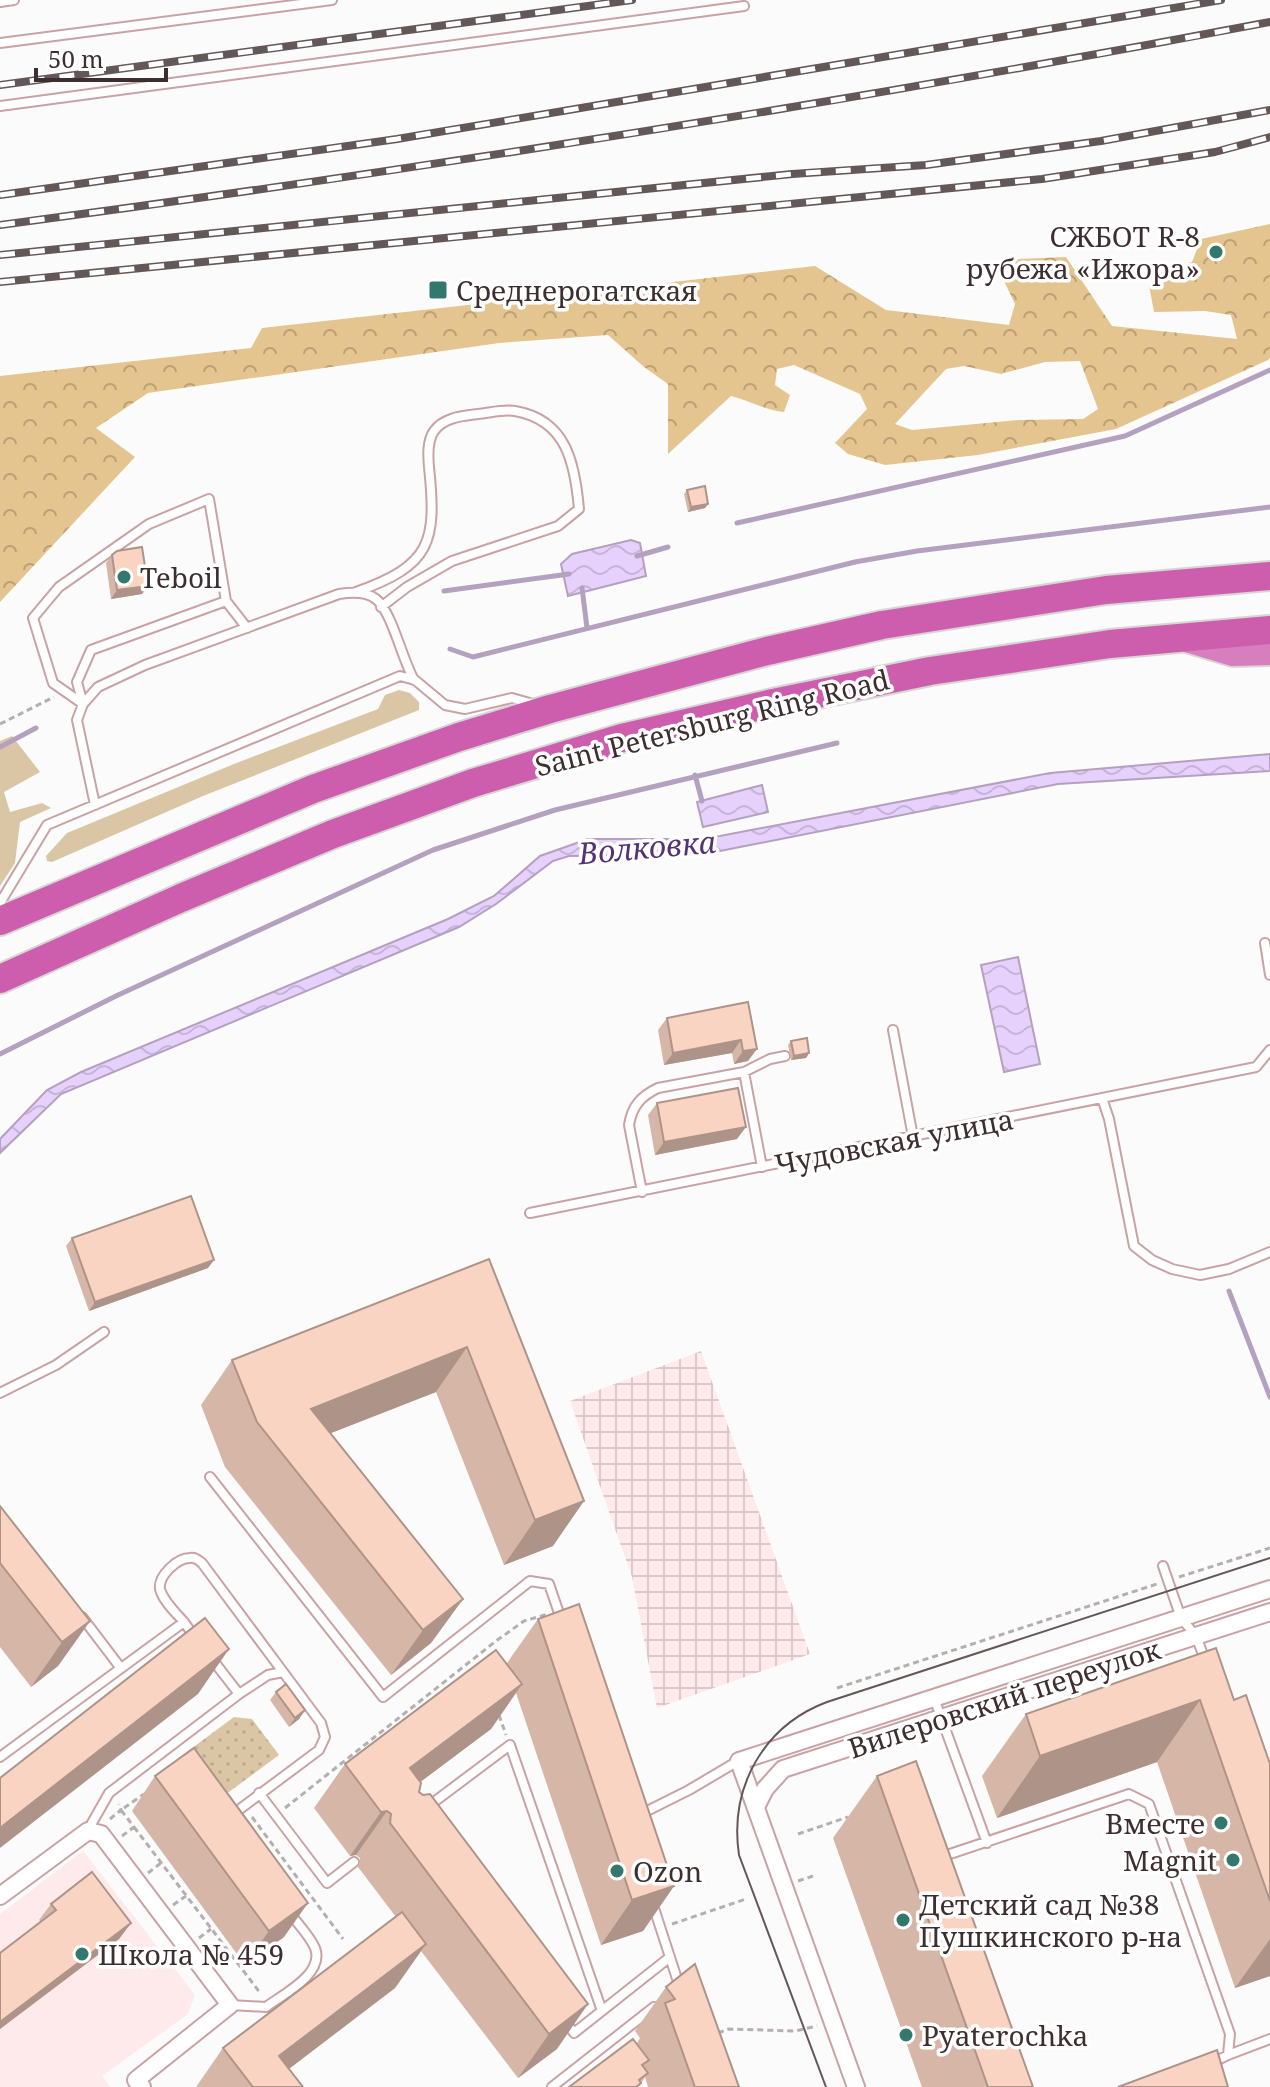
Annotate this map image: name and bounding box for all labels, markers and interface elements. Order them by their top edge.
scale bar [36,32,166,82]
text: 50 m [48,42,104,75]
place label: СЖБОТ R-8 рубежа «Ижора» [966,217,1200,287]
marker: СЖБОТ R-8 рубежа «Ижора» [1207,243,1225,261]
place label: Среднерогатская [456,271,697,309]
marker: Среднерогатская [427,279,449,301]
place label: Teboil [140,558,222,596]
marker: Teboil [115,568,133,586]
street label: Saint Petersburg Ring Road [531,660,893,784]
water label: Волковка [576,821,717,874]
street label: Чудовская улица [772,1099,1016,1183]
street label: Вилеровский переулок [843,1629,1165,1767]
place label: Вместе [1105,1804,1205,1842]
marker: Вместе [1212,1814,1230,1832]
place label: Magnit [1123,1841,1217,1879]
marker: Magnit [1224,1851,1242,1869]
place label: Ozon [633,1852,702,1890]
marker: Ozon [608,1862,626,1880]
place label: Детский сад №38 Пушкинского р-на [919,1885,1182,1955]
marker: Детский сад №38 Пушкинского р-на [894,1911,912,1929]
place label: Школа № 459 [98,1935,284,1973]
marker: Школа № 459 [73,1945,91,1963]
place label: Pyaterochka [922,2016,1088,2054]
marker: Pyaterochka [897,2026,915,2044]

